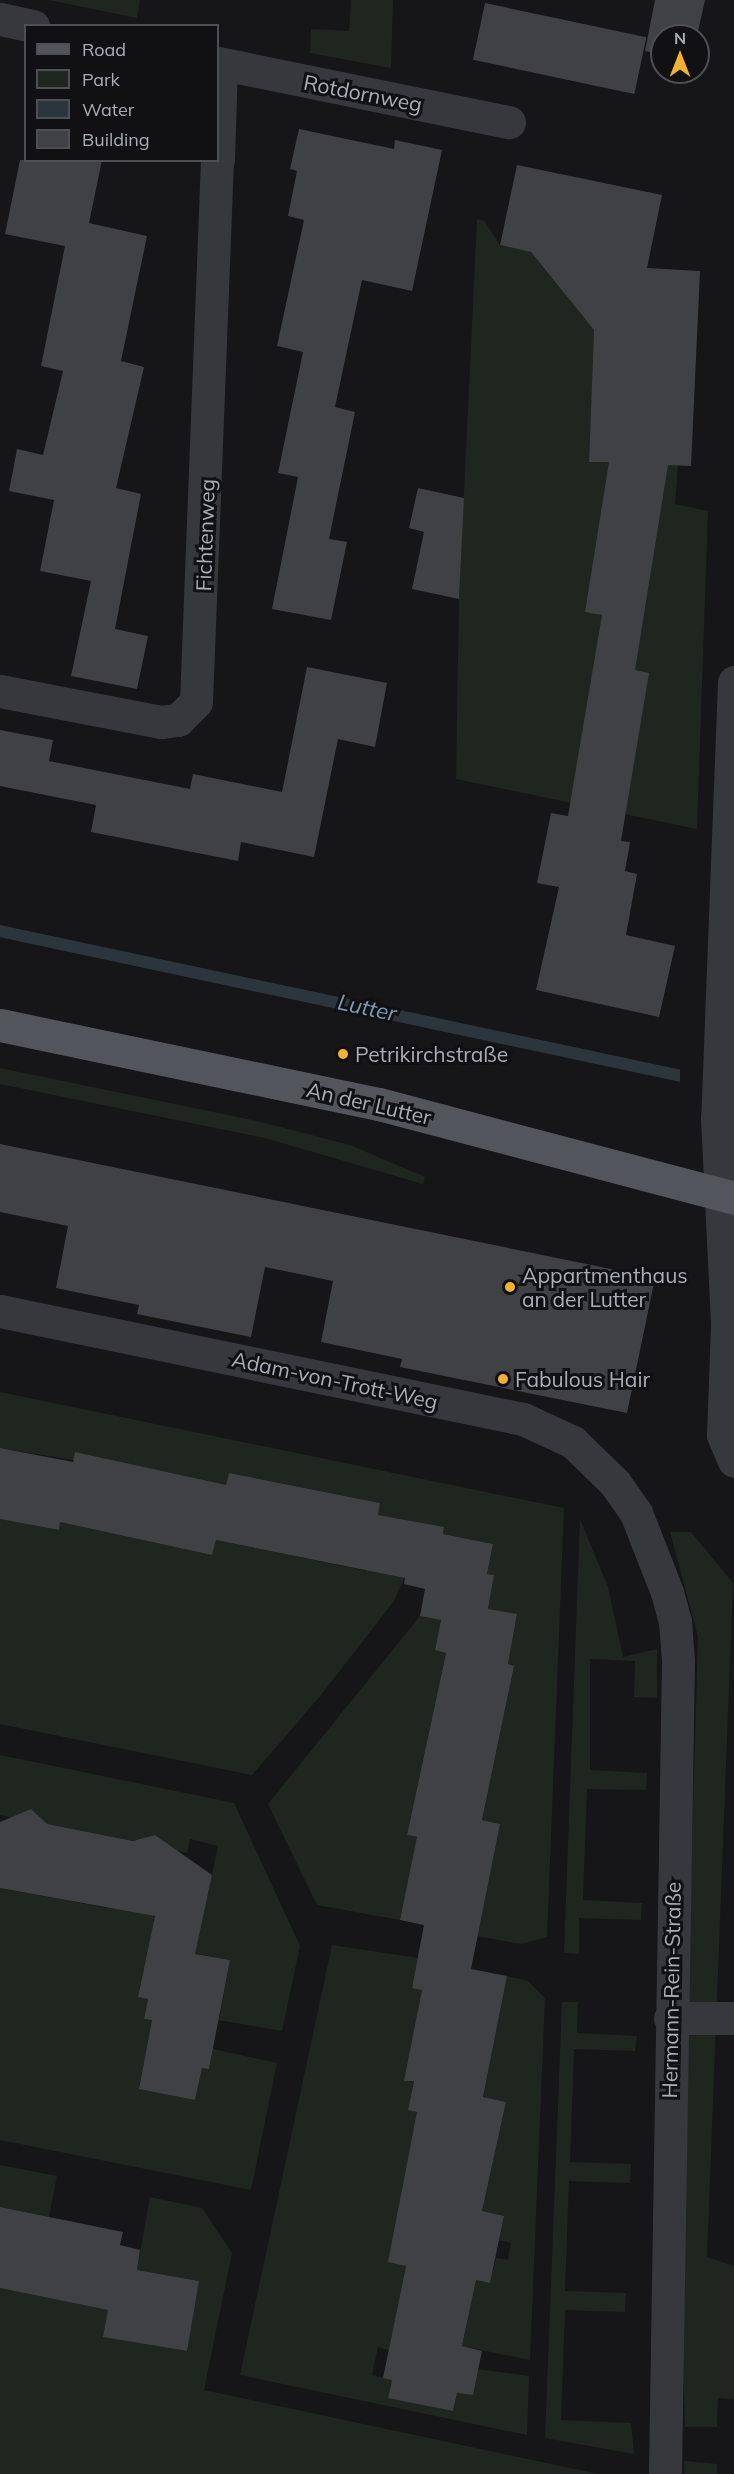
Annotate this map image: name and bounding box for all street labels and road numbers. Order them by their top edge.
street label: Rotdornweg [302,69,424,117]
street label: Fichtenweg [190,478,220,592]
street label: An der Lutter [304,1076,434,1130]
street label: Adam-von-Trott-Weg [230,1346,440,1414]
street label: Hermann-Rein-Straße [657,1881,685,2099]

